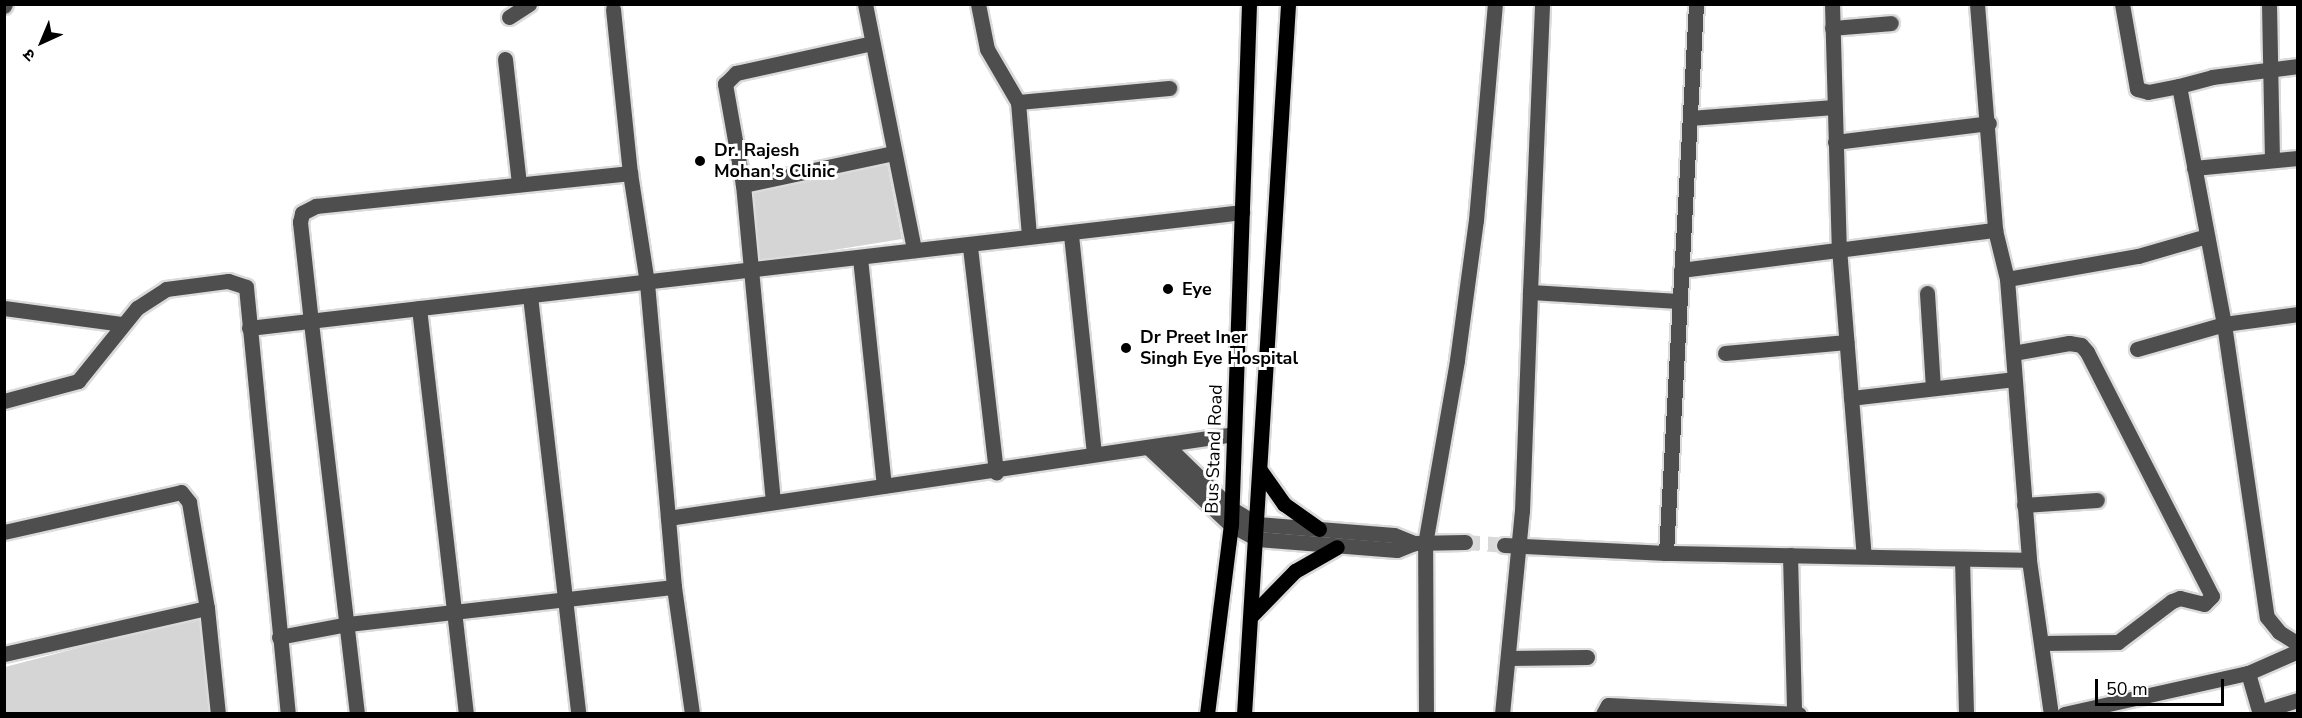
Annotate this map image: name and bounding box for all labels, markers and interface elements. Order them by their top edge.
north arrow [12,12,72,72]
text: उ [18,44,41,66]
place label: Dr. Rajesh Mohan's Clinic [714,140,835,182]
marker: Dr. Rajesh Mohan's Clinic [691,152,709,170]
place label: Eye [1182,278,1212,300]
marker: Eye [1159,280,1177,298]
place label: Dr Preet Iner Singh Eye Hospital [1140,327,1298,370]
marker: Dr Preet Iner Singh Eye Hospital [1117,339,1135,357]
street label: Bus Stand Road [1201,384,1227,514]
scale bar [2098,667,2227,705]
text: 50 m [2106,677,2148,701]

